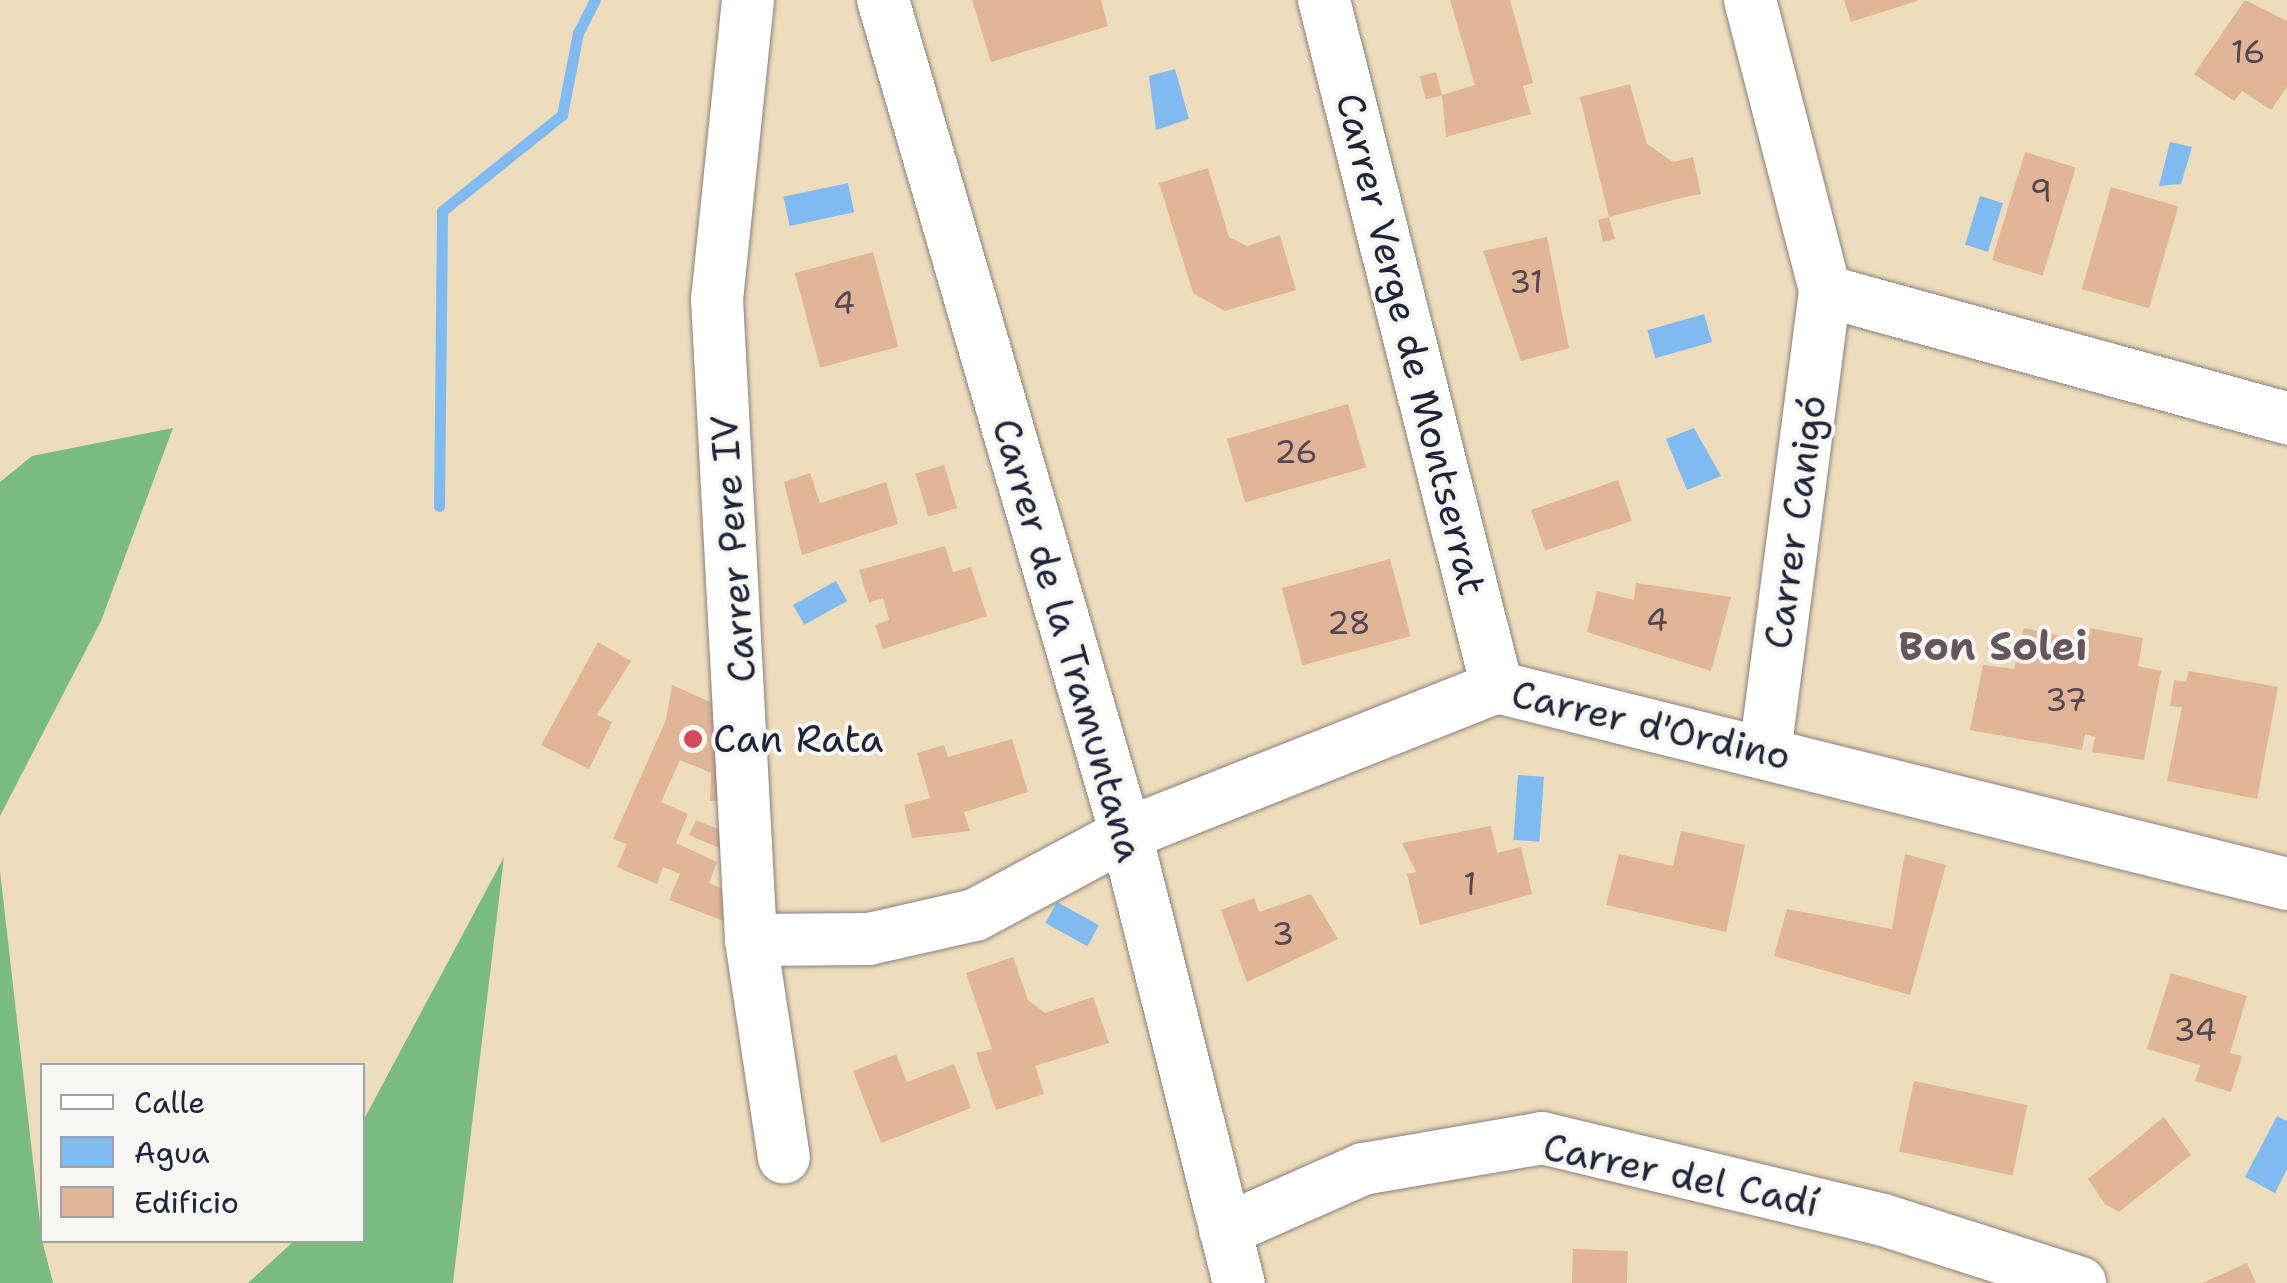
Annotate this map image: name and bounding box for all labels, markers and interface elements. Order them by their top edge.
house number: 16 [2231,33,2265,71]
street label: Carrer Verge de Montserrat [1327,88,1495,600]
house number: 9 [2030,172,2052,210]
house number: 31 [1509,263,1543,301]
house number: 4 [833,284,855,322]
street label: Carrer Canigó [1755,392,1835,652]
street label: Carrer de la Tramuntana [983,413,1153,867]
street label: Carrer Pere IV [701,414,765,684]
house number: 26 [1274,433,1318,471]
house number: 4 [1646,601,1668,639]
house number: 28 [1327,604,1371,642]
district label: Bon Solei [1898,622,2088,670]
street label: Carrer d'Ordino [1507,671,1795,779]
house number: 37 [2045,681,2087,719]
place label: Can Rata [713,716,883,762]
marker: Can Rata [682,728,704,750]
house number: 1 [1463,865,1477,903]
house number: 3 [1272,915,1294,953]
house number: 34 [2173,1011,2217,1049]
legend [40,1063,365,1243]
text: Calle [134,1082,205,1123]
street label: Carrer del Cadí [1539,1124,1823,1226]
text: Agua [134,1132,210,1173]
text: Edificio [134,1182,239,1223]

